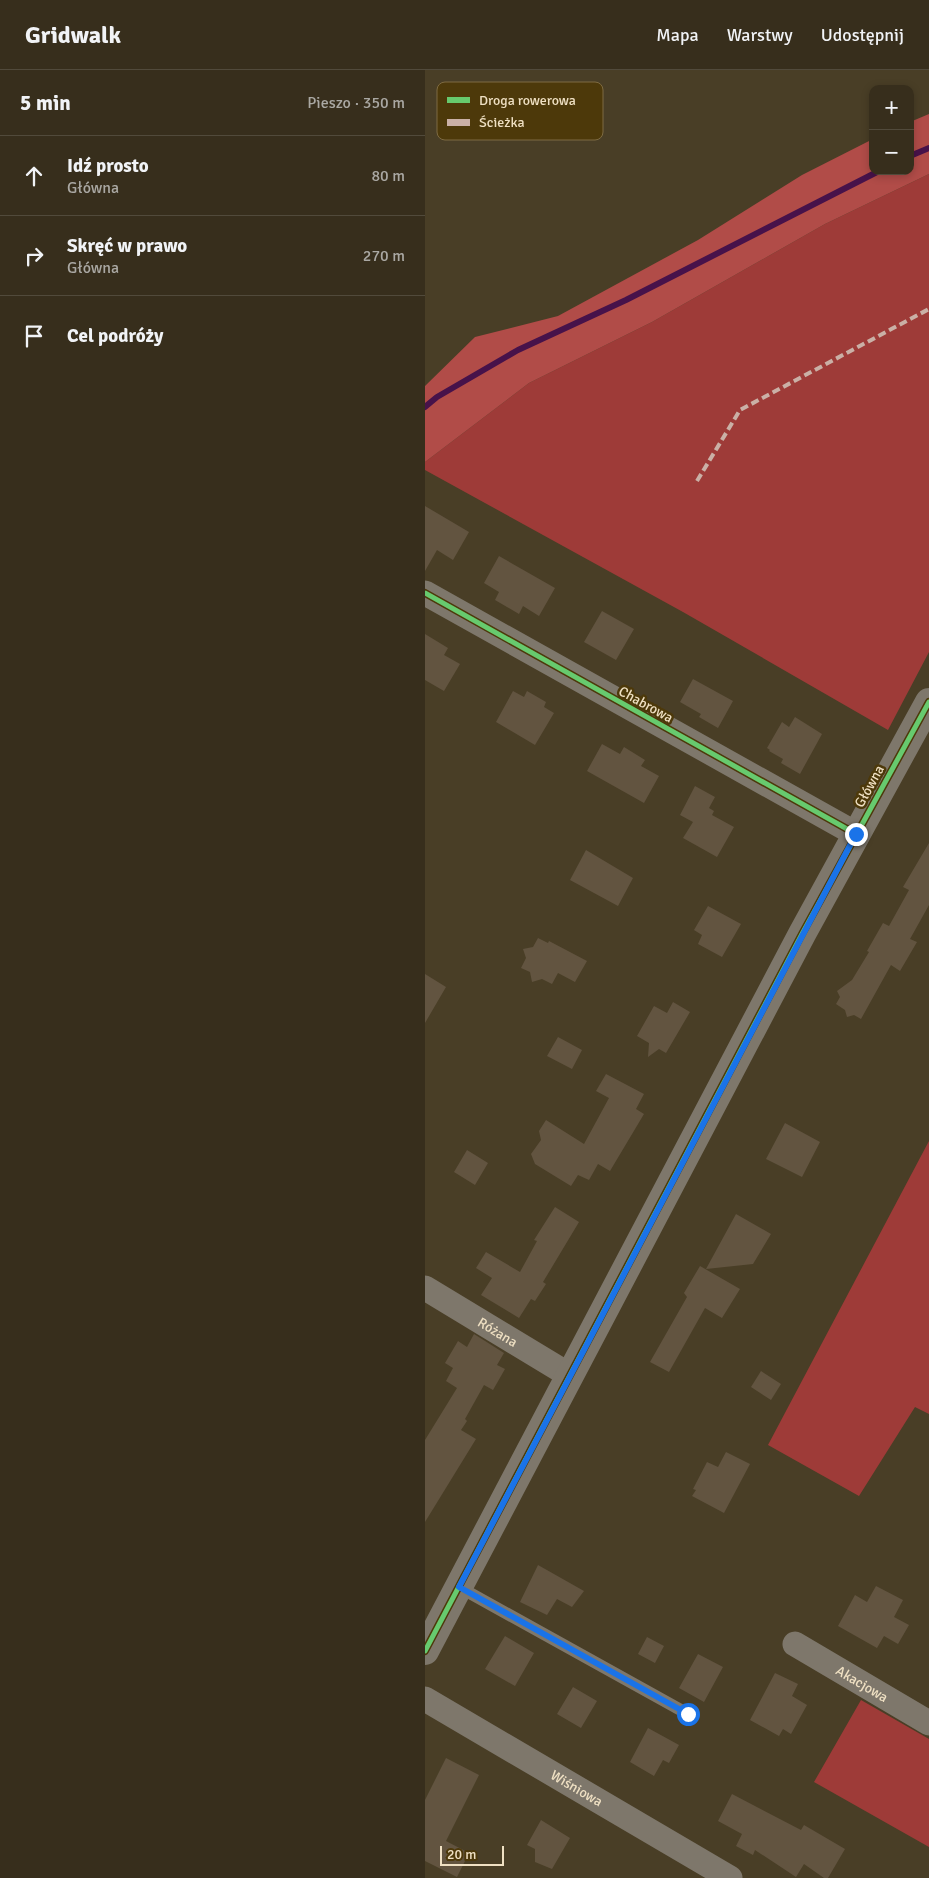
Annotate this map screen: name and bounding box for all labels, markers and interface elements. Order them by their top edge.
text: Gridwalk [25,20,121,50]
text: Mapa [656,24,699,46]
text: Warstwy [727,24,793,46]
text: Udostępnij [821,24,904,46]
legend [437,82,603,140]
map controls [869,85,914,175]
button: + [869,85,914,130]
text: 5 min [20,90,71,116]
text: Droga rowerowa [479,92,576,109]
text: Pieszo · 350 m [307,93,405,113]
text: Ścieżka [479,114,525,131]
button: − [869,130,914,175]
text: Idź prosto [67,154,149,178]
icon: ahead [20,162,48,190]
text: 80 m [371,166,405,186]
text: Główna [67,178,119,198]
text: Skręć w prawo [67,234,187,258]
icon: right [20,242,48,270]
text: 270 m [363,246,405,266]
text: Główna [67,258,119,278]
icon: arrive [20,322,48,350]
text: Cel podróży [67,324,163,348]
street label: Chabrowa [616,683,676,726]
street label: Główna [851,762,888,810]
route end [845,823,868,846]
street label: Różana [475,1314,520,1351]
street label: Akacjowa [833,1662,891,1706]
route start [677,1703,700,1726]
street label: Wiśniowa [547,1767,606,1810]
scale bar [440,1843,504,1866]
text: 20 m [447,1846,476,1863]

